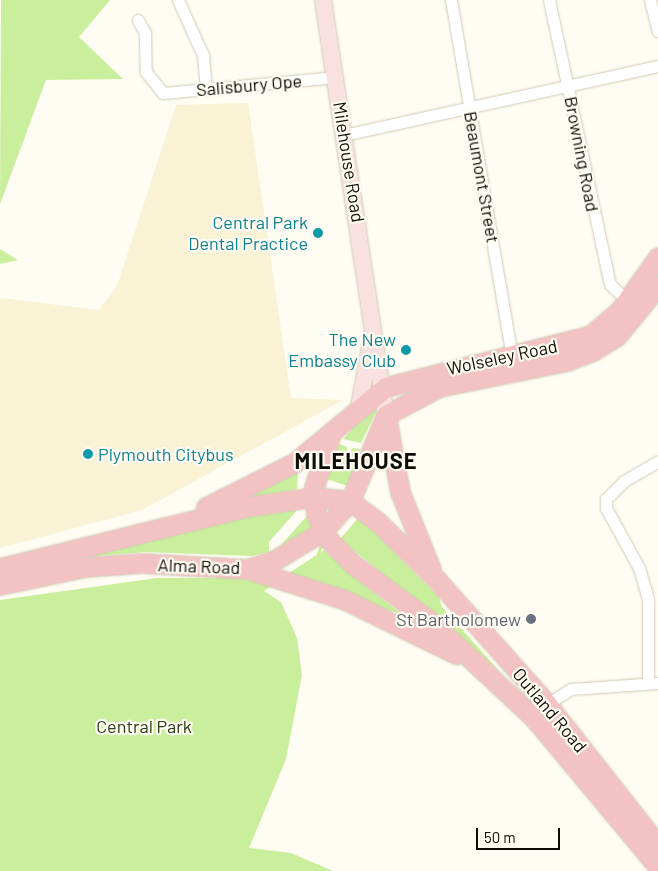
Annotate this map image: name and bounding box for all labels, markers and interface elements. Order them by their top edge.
street label: Salisbury Ope [195,70,303,100]
street label: Browning Road [560,94,604,214]
street label: Milehouse Road [329,100,369,224]
street label: Beaumont Street [460,110,504,244]
place label: Central Park Dental Practice [188,212,308,254]
marker: Central Park Dental Practice [312,227,324,239]
place label: The New Embassy Club [288,329,396,372]
street label: Wolseley Road [445,335,559,379]
marker: The New Embassy Club [400,344,412,356]
place label: Plymouth Citybus [98,443,234,465]
marker: Plymouth Citybus [82,448,94,460]
district label: MILEHOUSE [293,448,419,474]
street label: Alma Road [157,554,241,578]
place label: St Bartholomew [396,608,521,630]
marker: St Bartholomew [525,613,537,625]
street label: Outland Road [508,663,592,757]
park label: Central Park [96,715,192,737]
scale bar [478,818,562,850]
text: 50 m [484,828,516,846]

